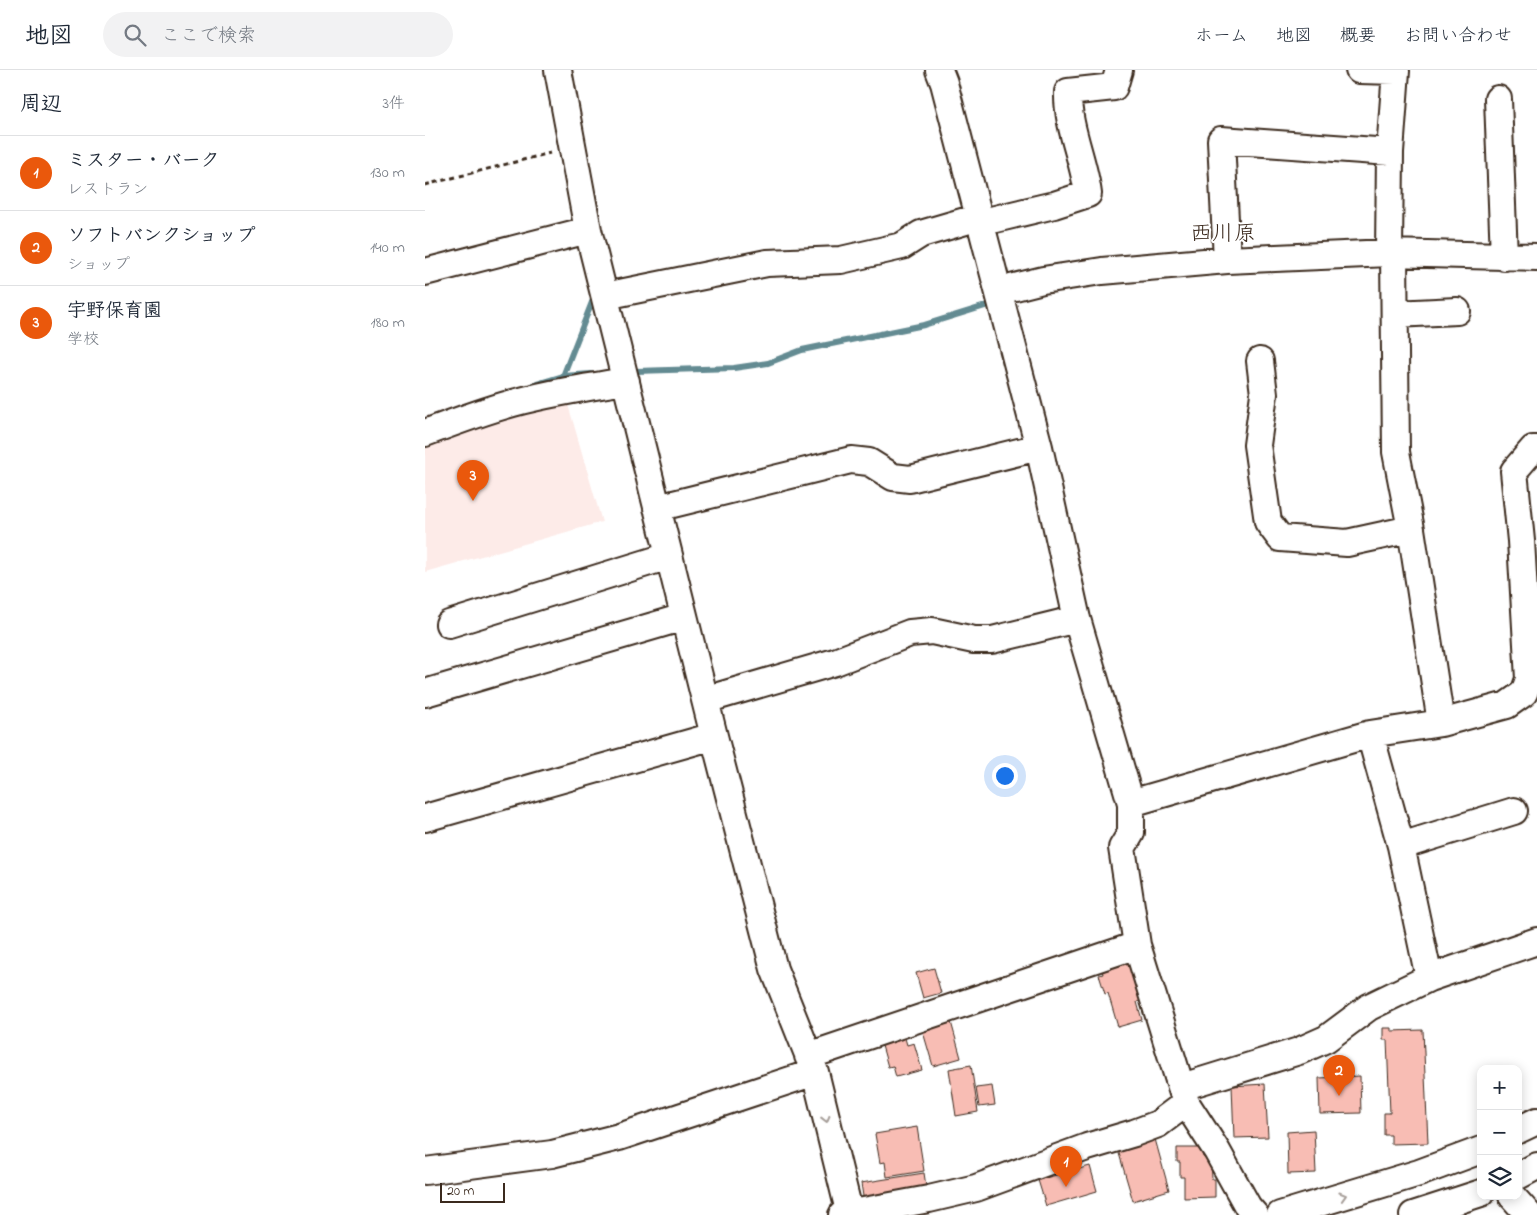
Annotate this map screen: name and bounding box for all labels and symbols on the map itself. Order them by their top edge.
district label: 西川原 [1190,219,1256,251]
pin: 3 [457,460,489,501]
your location [992,763,1018,789]
pin: 2 [1323,1055,1355,1096]
one-way arrow [820,1115,831,1124]
pin: 1 [1050,1146,1082,1187]
scale bar [440,1180,505,1203]
one-way arrow [1338,1191,1347,1201]

